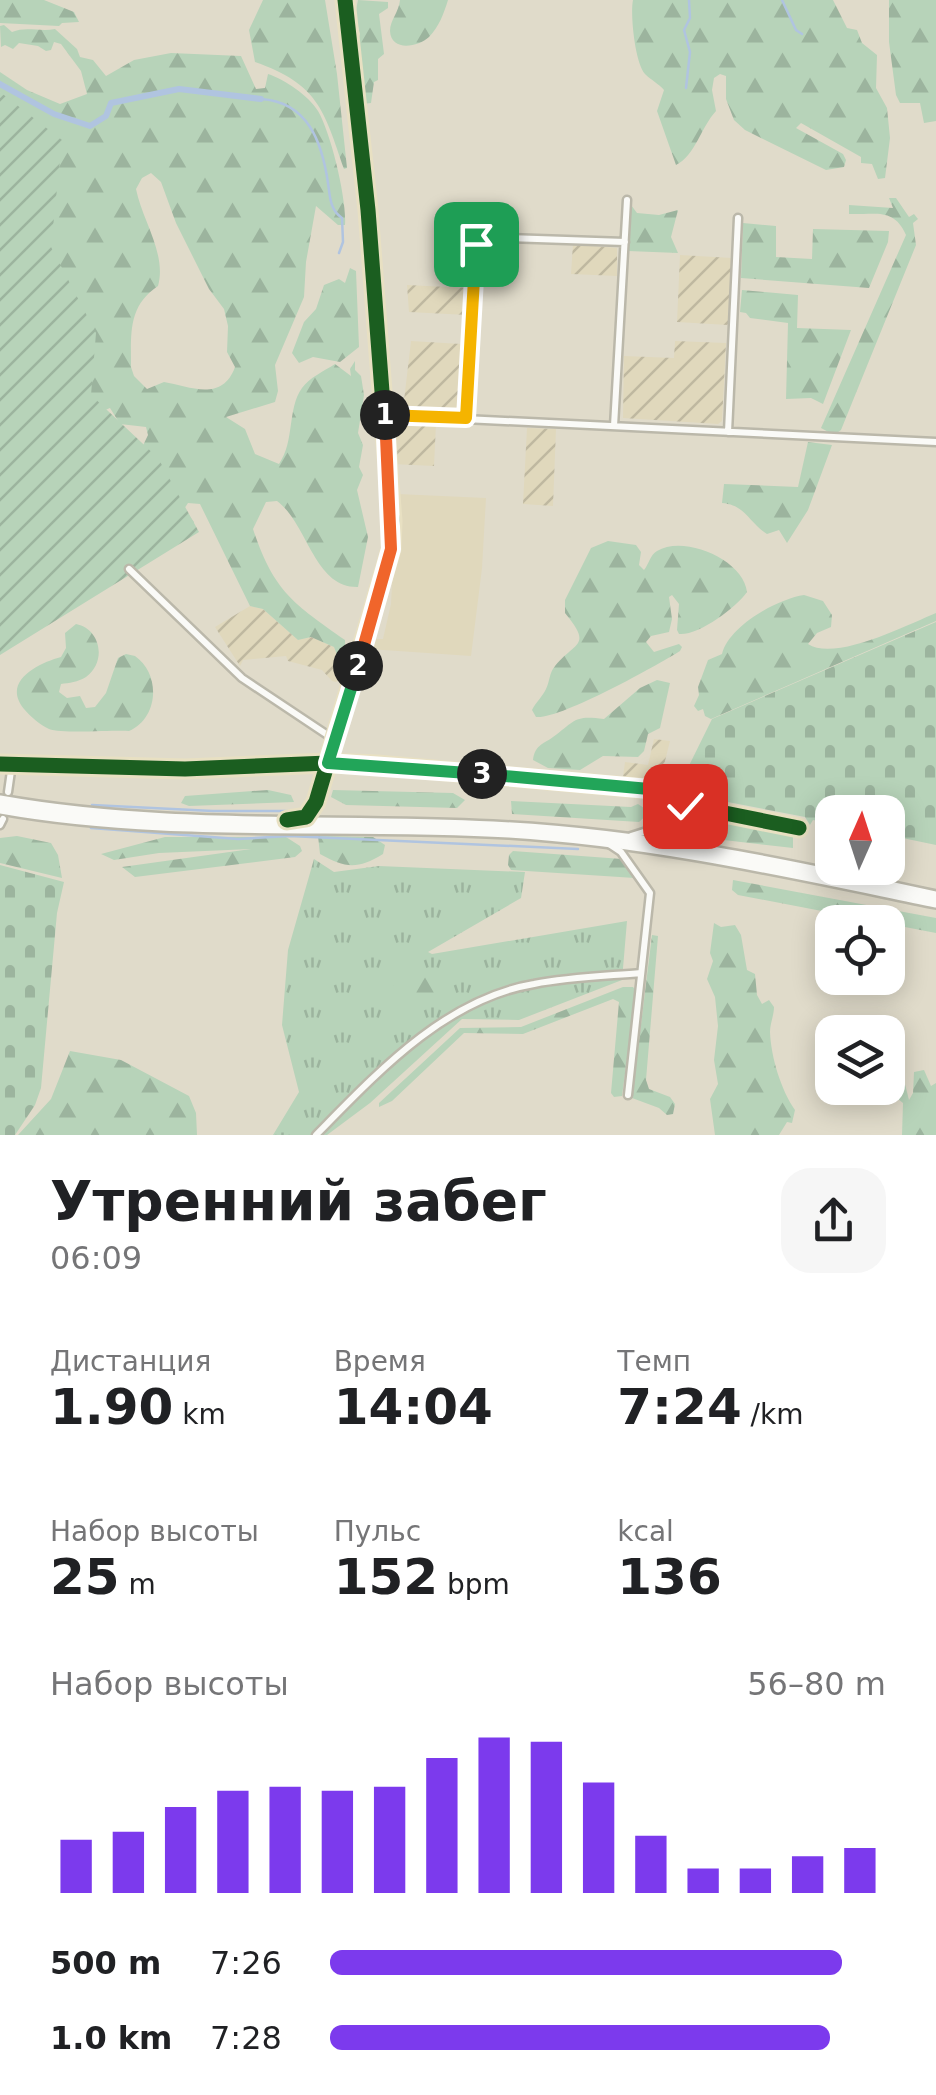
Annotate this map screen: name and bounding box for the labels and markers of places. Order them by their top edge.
pin [434,202,519,287]
pin: 1 [360,390,410,440]
pin: 2 [333,641,383,691]
pin: 3 [457,749,507,799]
pin [643,764,728,849]

